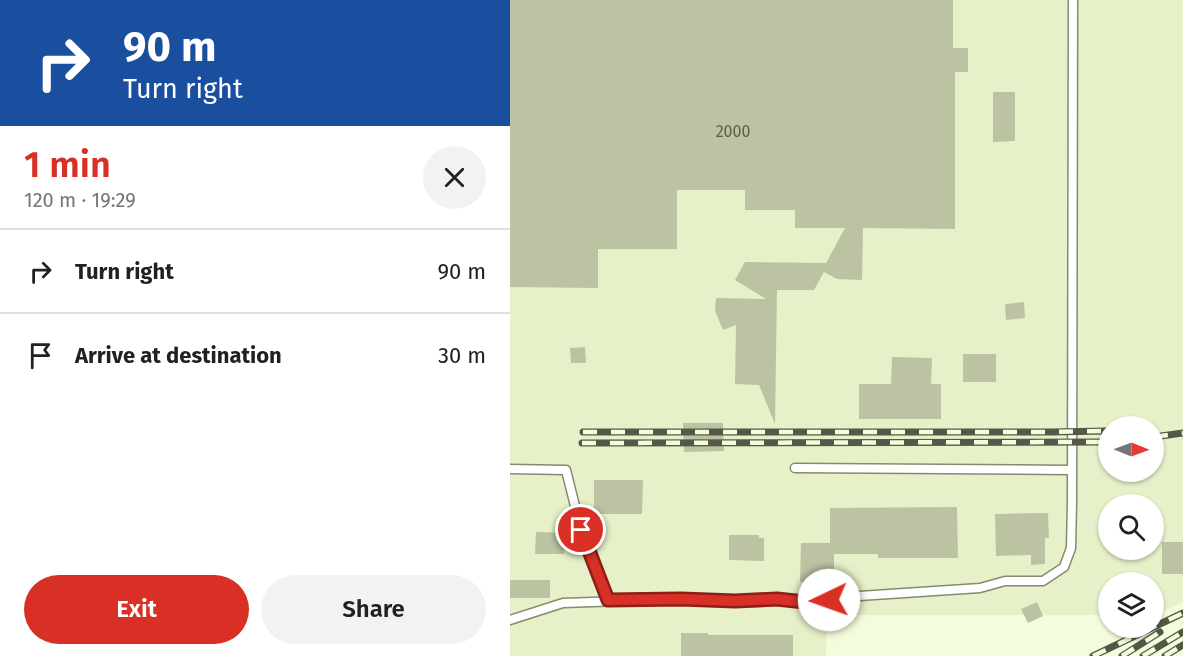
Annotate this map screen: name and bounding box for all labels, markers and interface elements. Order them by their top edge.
text: 90 m [123,22,217,72]
icon: right [24,24,102,102]
text: Turn right [123,73,243,105]
house number: 2000 [716,122,750,141]
text: 1 min [24,143,111,187]
button: close [423,146,486,209]
text: 120 m · 19:29 [24,188,136,212]
icon: right [24,255,57,288]
text: Turn right [75,258,174,285]
text: 90 m [437,258,486,285]
icon: arrive [24,339,57,372]
text: Arrive at destination [75,342,282,369]
text: 30 m [438,342,486,369]
north arrow [1098,416,1164,482]
map controls [1098,416,1164,638]
button: search [1098,494,1164,560]
pin [555,504,606,555]
icon: arrive [564,513,597,546]
position arrow [797,568,861,632]
button: layers [1098,572,1164,638]
button: Exit [24,575,249,644]
button: Share [261,575,486,644]

